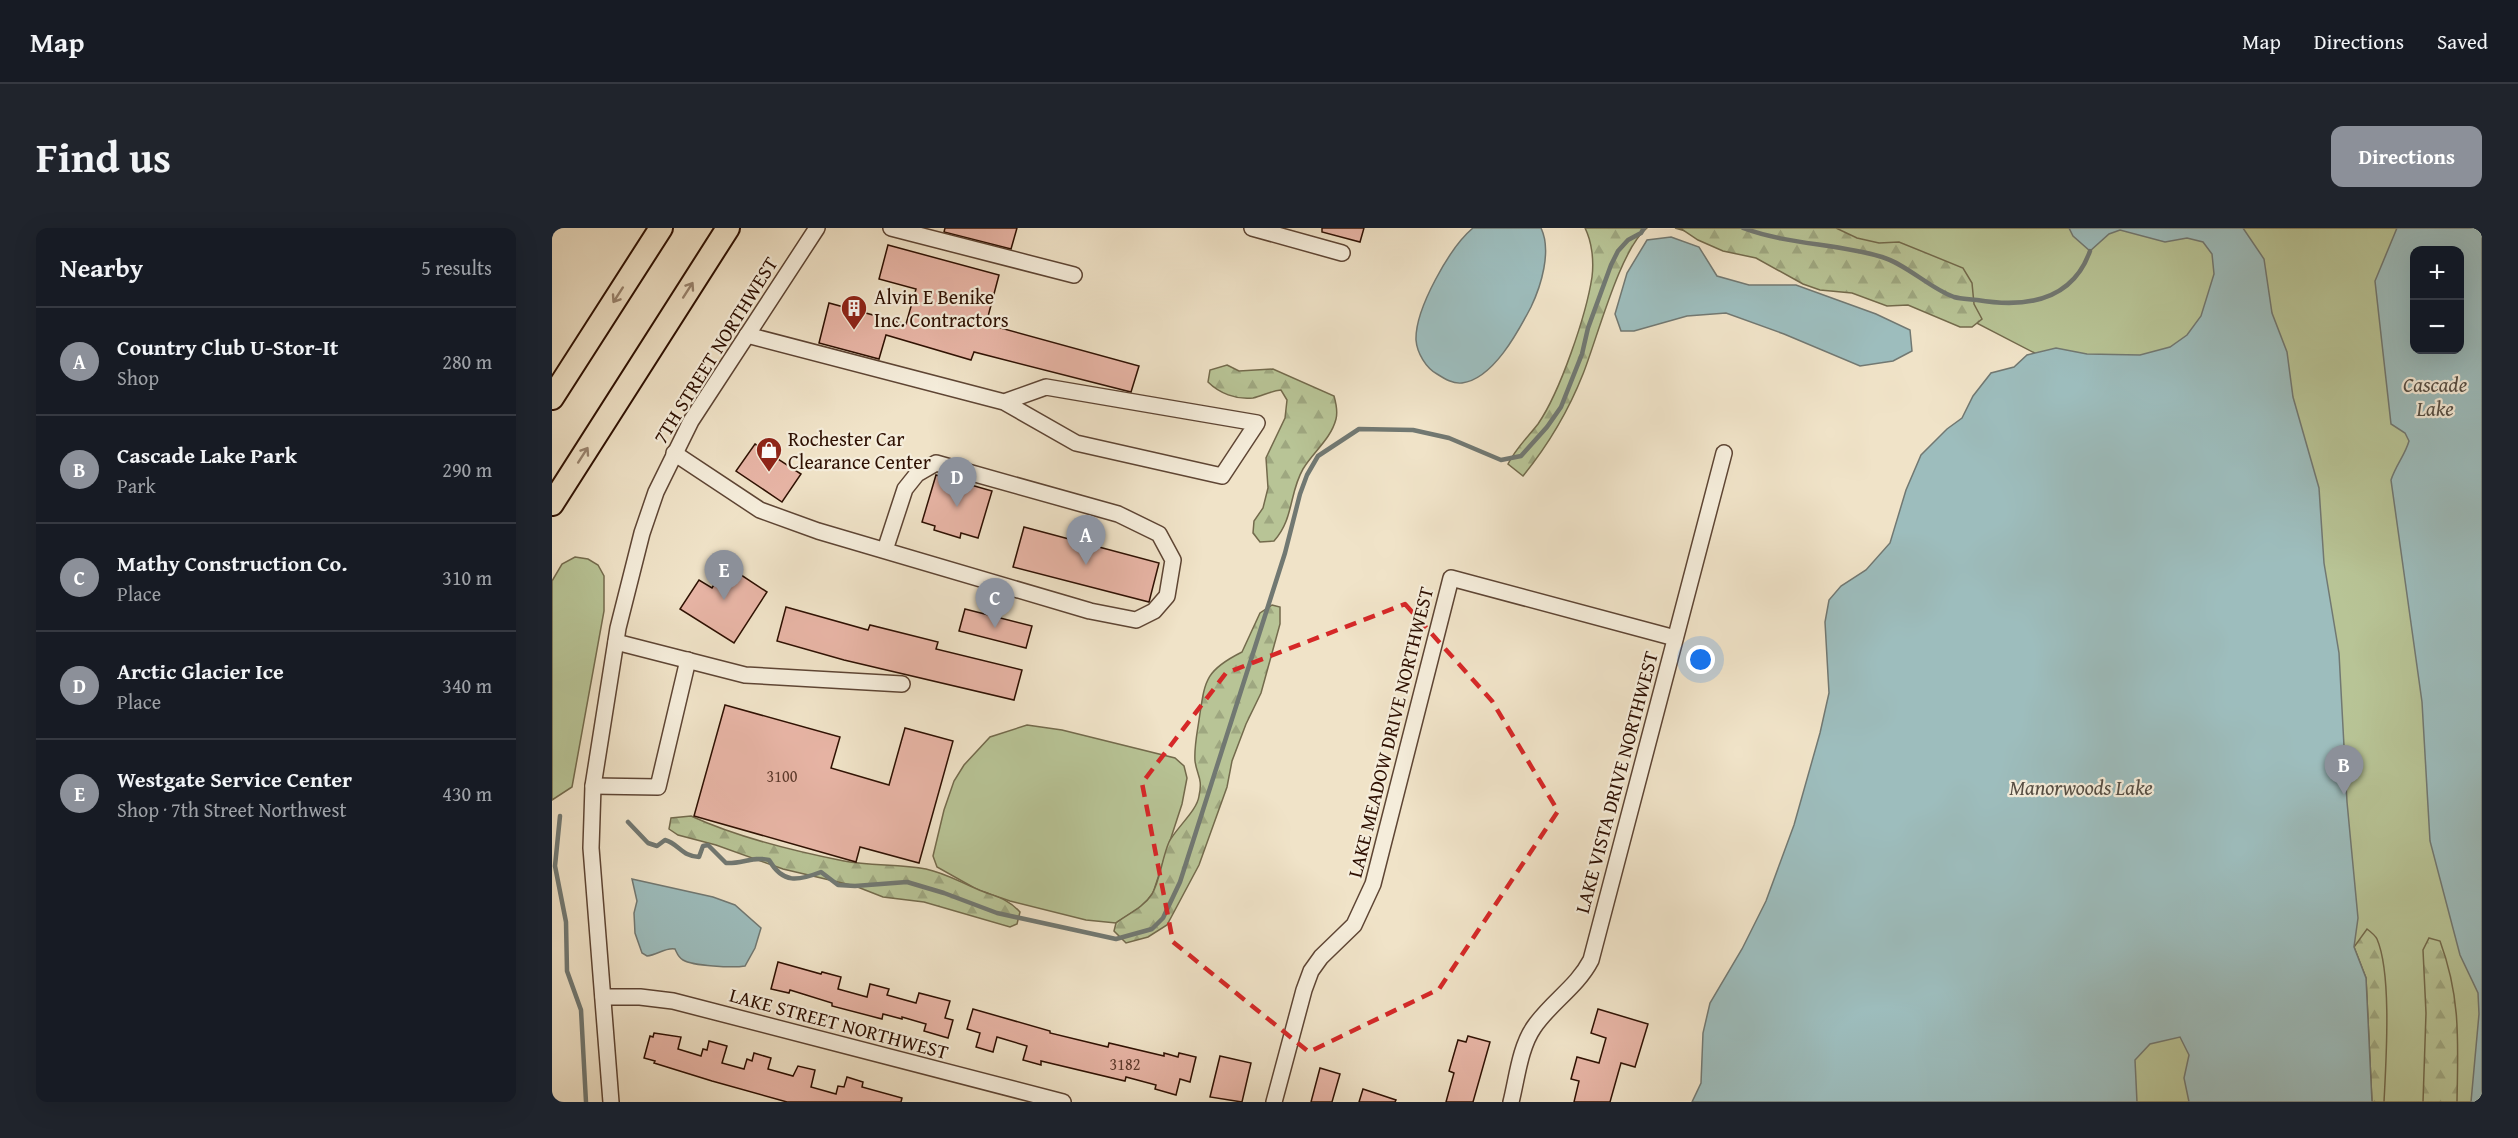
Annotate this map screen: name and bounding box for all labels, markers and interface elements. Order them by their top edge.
text: Map [30,21,84,62]
text: Map [2242,26,2281,57]
text: Directions [2314,26,2404,57]
text: Saved [2437,26,2488,57]
text: Find us [36,126,171,187]
button: Directions [2331,126,2482,187]
map controls [2410,246,2464,354]
button: + [2410,246,2464,300]
text: Nearby [60,248,143,287]
street label: 7TH STREET NORTHWEST [646,251,784,449]
text: 5 results [421,253,492,282]
one-way arrow [682,282,695,299]
place label: Alvin E Benike Inc. Contractors [874,282,1009,334]
one-way arrow [612,286,624,303]
building icon: Alvin E Benike Inc. Contractors [839,293,869,331]
button: − [2410,300,2464,354]
text: Country Club U-Stor-It [117,331,338,363]
text: A [73,347,86,376]
text: 280 m [442,347,492,376]
text: Shop [117,363,159,392]
water label: Cascade Lake [2403,369,2467,424]
place label: Rochester Car Clearance Center [788,424,931,476]
shop icon: Rochester Car Clearance Center [754,435,784,473]
text: Cascade Lake Park [117,439,297,471]
one-way arrow [578,447,590,464]
text: B [73,455,86,484]
text: 290 m [442,455,492,484]
pin: D [938,458,976,507]
text: Park [117,471,156,500]
pin: A [1066,516,1106,565]
text: Mathy Construction Co. [117,547,348,579]
pin: E [704,550,744,600]
text: C [74,563,85,592]
text: 310 m [442,563,492,592]
pin: C [976,578,1014,628]
text: Place [117,579,161,608]
street label: LAKE MEADOW DRIVE NORTHWEST [1340,583,1440,881]
your location [1686,645,1715,674]
street label: LAKE VISTA DRIVE NORTHWEST [1567,648,1665,916]
text: Arctic Glacier Ice [117,655,284,687]
text: D [73,671,86,700]
text: 340 m [442,671,492,700]
text: Place [117,687,161,716]
pin: B [2324,746,2364,795]
text: Westgate Service Center [117,763,352,795]
house number: 3100 [767,764,798,788]
water label: Manorwoods Lake [2009,772,2153,803]
text: E [74,779,85,808]
text: 430 m [442,779,492,808]
text: Shop · 7th Street Northwest [117,795,346,824]
street label: LAKE STREET NORTHWEST [726,980,952,1066]
house number: 3182 [1110,1052,1140,1076]

